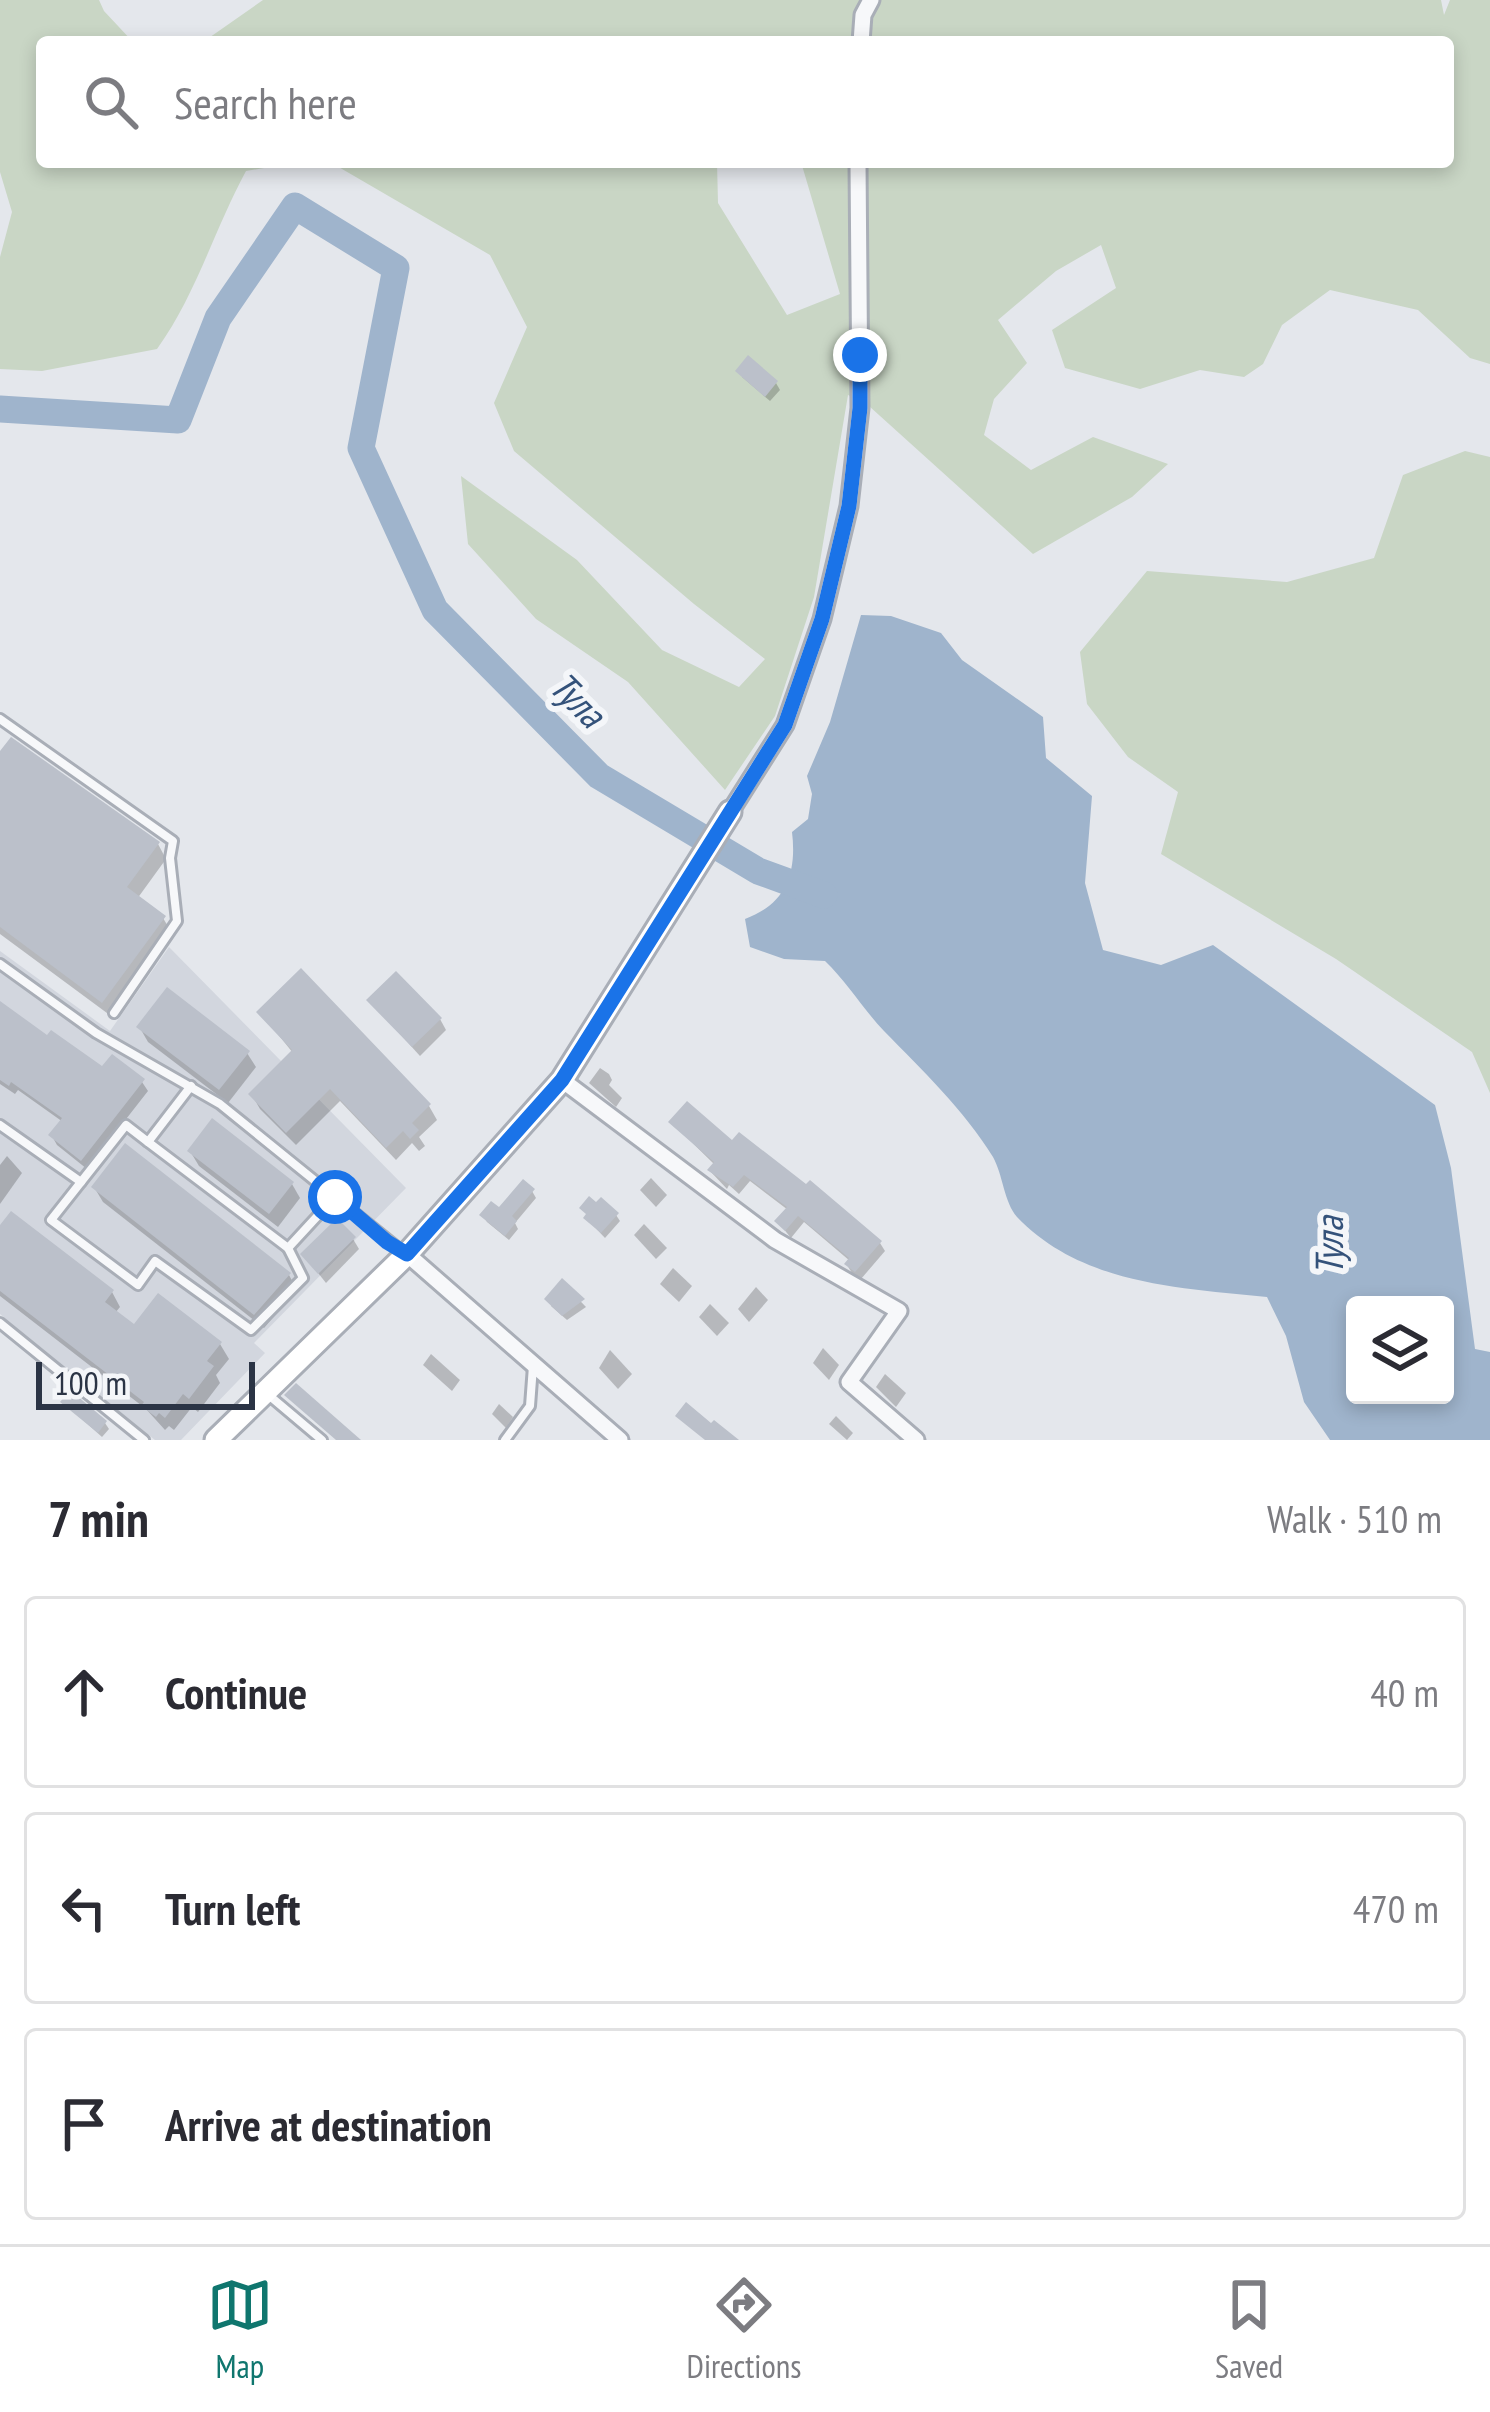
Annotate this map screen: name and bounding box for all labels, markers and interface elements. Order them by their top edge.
search box [36,36,1454,168]
icon: search [78,69,144,135]
text: Search here [174,73,357,131]
route end [833,328,887,382]
water label: Тула [539,660,619,740]
route start [308,1170,362,1224]
water label: Тула [1303,1214,1354,1276]
map controls [1346,1296,1454,1404]
button: layers [1346,1296,1454,1404]
scale bar [36,1356,255,1409]
text: 100 m [54,1361,127,1404]
text: 7 min [48,1485,149,1551]
text: Walk · 510 m [1267,1493,1442,1544]
icon: ahead [51,1659,117,1725]
text: Continue [165,1663,307,1721]
text: 40 m [1370,1667,1439,1718]
icon: left [51,1875,117,1941]
text: Turn left [165,1879,300,1937]
text: 470 m [1353,1883,1439,1934]
icon: arrive [51,2091,117,2157]
text: Arrive at destination [165,2095,492,2153]
tab: Map [207,2272,273,2387]
tab: Directions [687,2272,801,2387]
tab: Saved [1215,2272,1283,2387]

